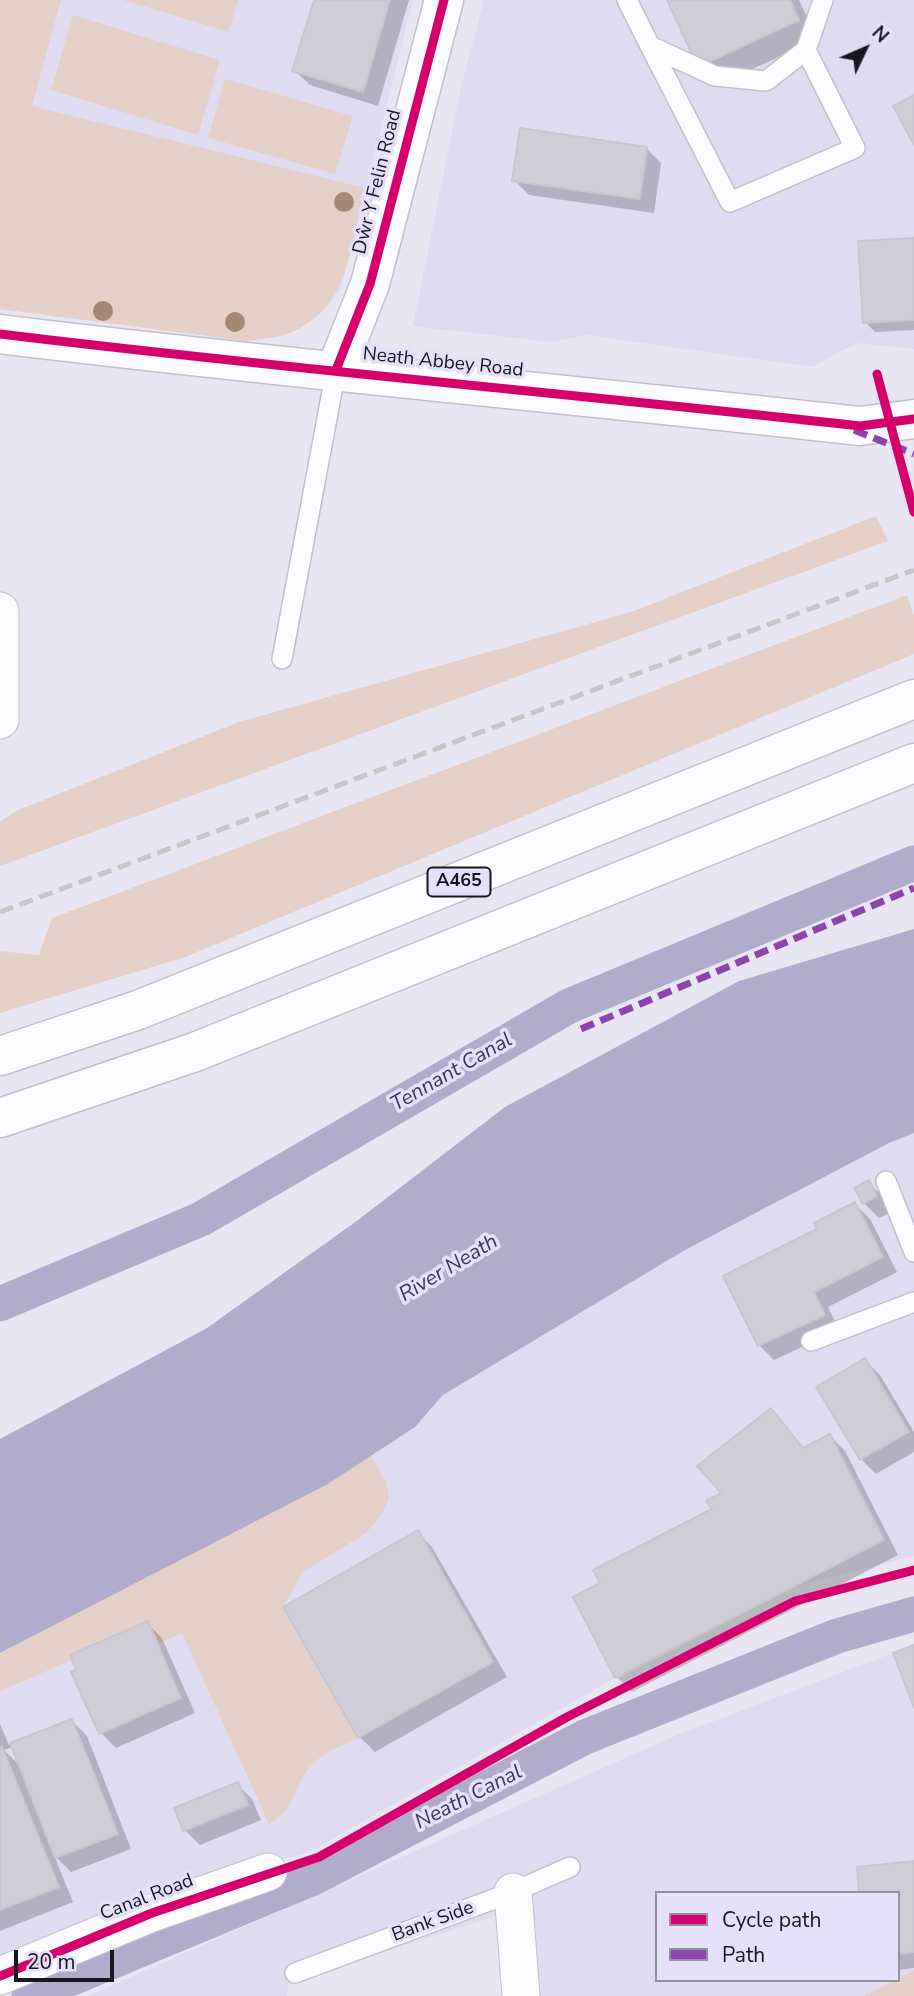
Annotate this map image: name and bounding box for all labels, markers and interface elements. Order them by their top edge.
north arrow [830,14,900,84]
text: N [866,20,894,49]
street label: Dŵr Y Felin Road [349,107,407,257]
street label: Neath Abbey Road [362,343,524,383]
road number: A465 [428,868,490,897]
water label: Tennant Canal [387,1028,517,1118]
water label: River Neath [395,1230,503,1308]
water label: Neath Canal [411,1760,527,1836]
street label: Canal Road [97,1870,197,1926]
legend [655,1891,900,1982]
street label: Bank Side [389,1897,477,1947]
text: Cycle path [722,1906,821,1934]
scale bar [18,1937,117,1981]
text: Path [722,1941,765,1969]
text: 20 m [27,1948,76,1976]

